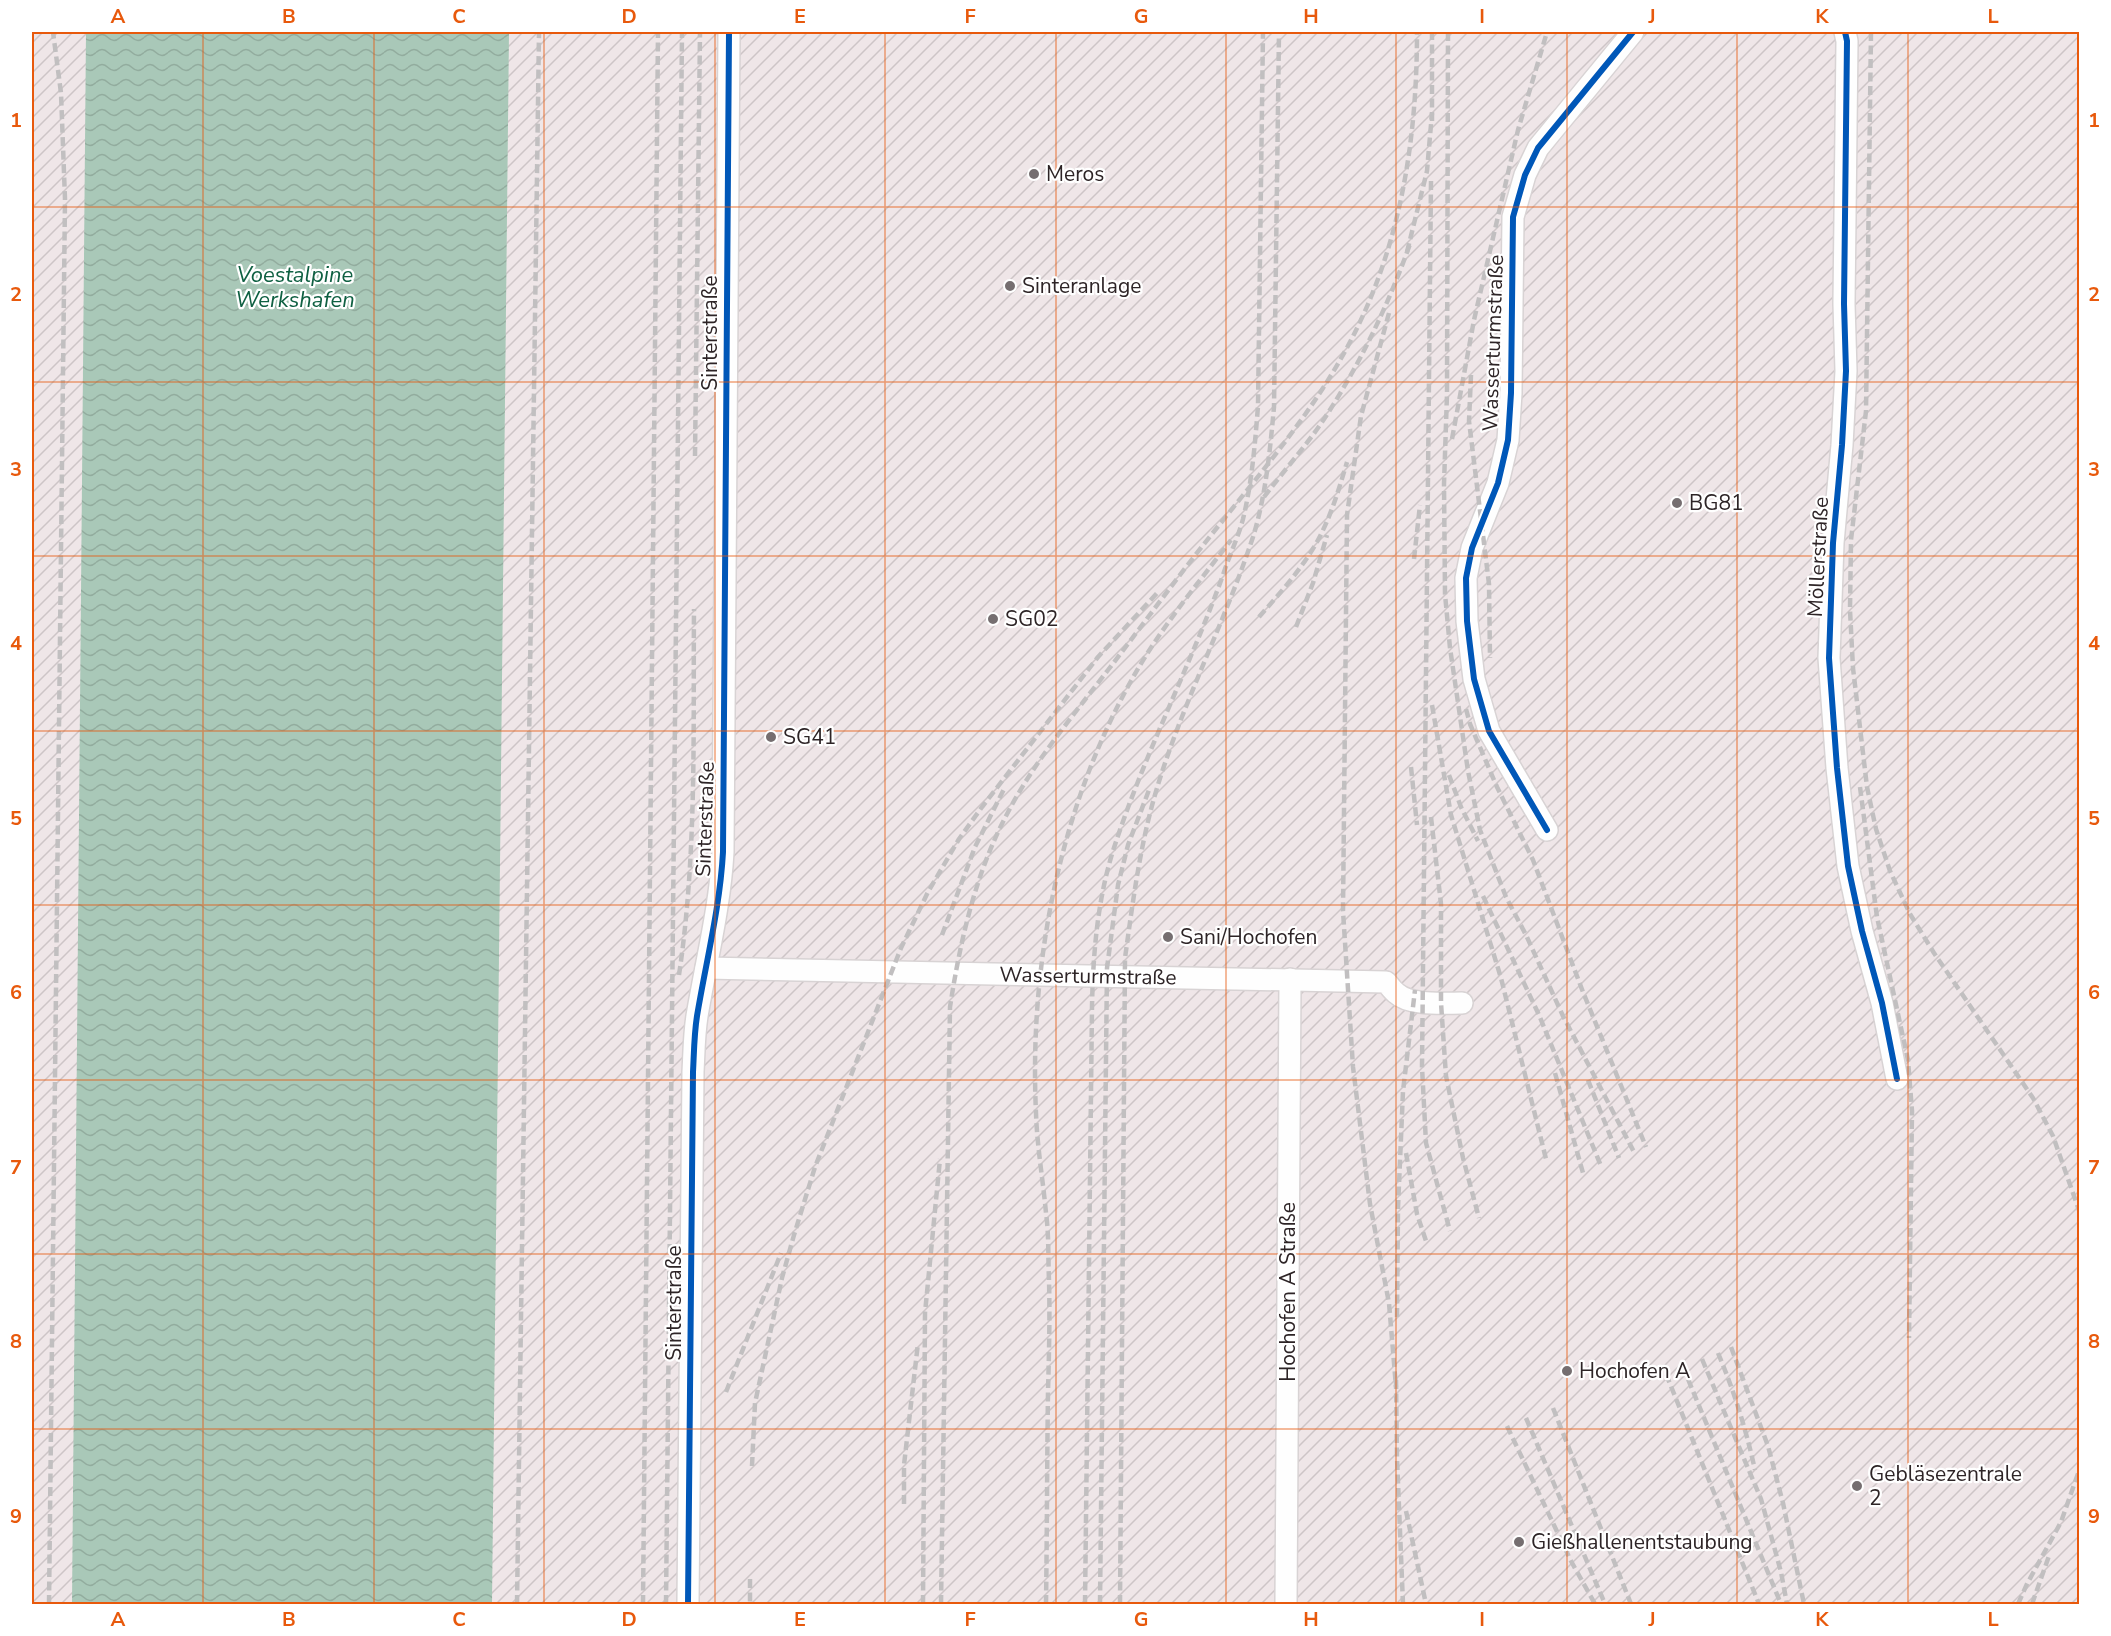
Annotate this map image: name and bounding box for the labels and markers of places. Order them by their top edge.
place label: Meros [1046,160,1104,188]
marker: Meros [1027,167,1041,181]
place label: Sinteranlage [1022,272,1141,300]
marker: Sinteranlage [1003,279,1017,293]
place label: BG81 [1689,489,1744,517]
marker: BG81 [1670,496,1684,510]
place label: SG02 [1005,605,1058,633]
marker: SG02 [986,612,1000,626]
place label: SG41 [783,723,836,751]
marker: SG41 [764,730,778,744]
place label: Sani/Hochofen [1180,923,1317,951]
marker: Sani/Hochofen [1161,930,1175,944]
place label: Hochofen A [1579,1357,1690,1385]
marker: Hochofen A [1560,1364,1574,1378]
place label: Gebläsezentrale 2 [1869,1460,2022,1512]
marker: Gebläsezentrale 2 [1850,1479,1864,1493]
place label: Gießhallenentstaubung [1531,1528,1753,1556]
marker: Gießhallenentstaubung [1512,1535,1526,1549]

